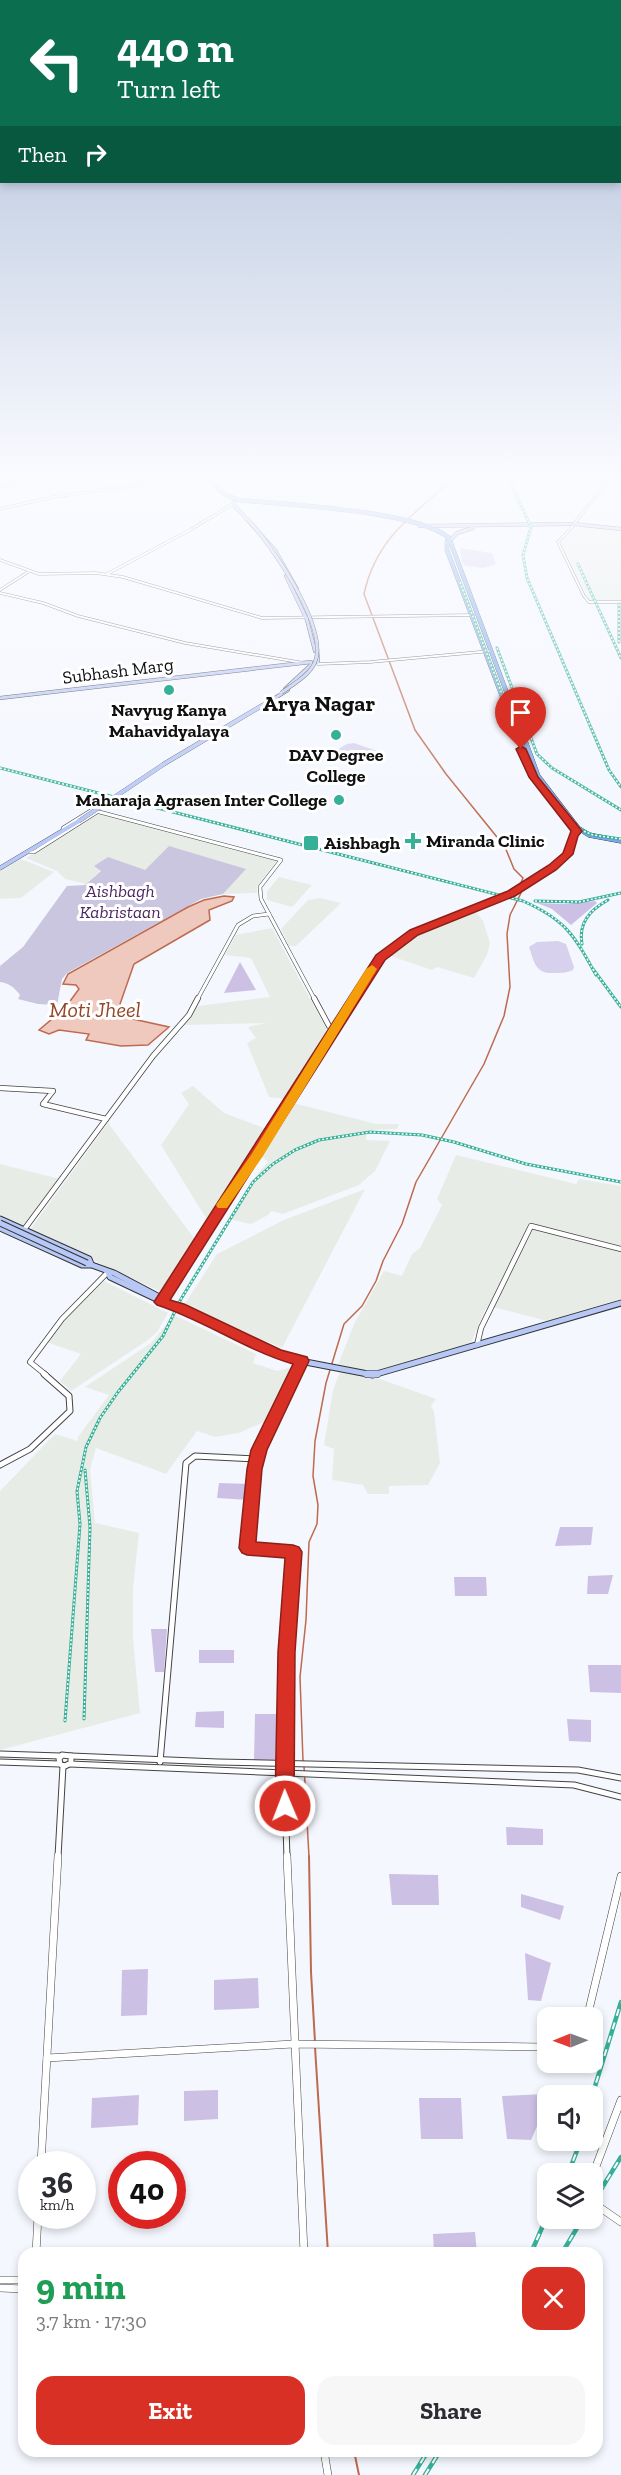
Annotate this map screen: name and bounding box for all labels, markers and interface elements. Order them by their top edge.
text: 440 m [117,22,234,73]
icon: left [18,24,96,102]
text: Turn left [117,73,220,105]
icon: right [79,138,112,171]
text: Then [18,141,67,168]
street label: Subhash Marg [61,653,175,689]
marker: Navyug Kanya Mahavidyalaya [162,683,176,697]
pin [495,687,546,749]
district label: Arya Nagar [263,690,375,717]
icon: arrive [504,696,537,729]
place label: Navyug Kanya Mahavidyalaya [109,699,229,742]
marker: DAV Degree College [329,728,343,742]
place label: DAV Degree College [289,744,384,787]
place label: Maharaja Agrasen Inter College [75,789,327,811]
marker: Maharaja Agrasen Inter College [332,793,346,807]
place label: Miranda Clinic [426,830,545,852]
place label: Aishbagh [324,832,401,854]
marker: Miranda Clinic [404,832,422,850]
marker: Aishbagh [302,834,320,852]
park label: Aishbagh Kabristaan [79,880,161,923]
water label: Moti Jheel [49,996,141,1023]
position arrow [253,1774,317,1838]
north arrow [537,2007,603,2073]
map controls [537,2007,603,2229]
button: sound [537,2085,603,2151]
speed limit sign: 40 [108,2151,186,2229]
button: layers [537,2163,603,2229]
text: 36 [41,2165,73,2201]
text: km/h [40,2196,74,2214]
text: 9 min [36,2265,126,2308]
button: close [522,2267,585,2330]
text: 3.7 km · 17:30 [36,2309,147,2333]
button: Exit [36,2376,305,2445]
button: Share [317,2376,585,2445]

